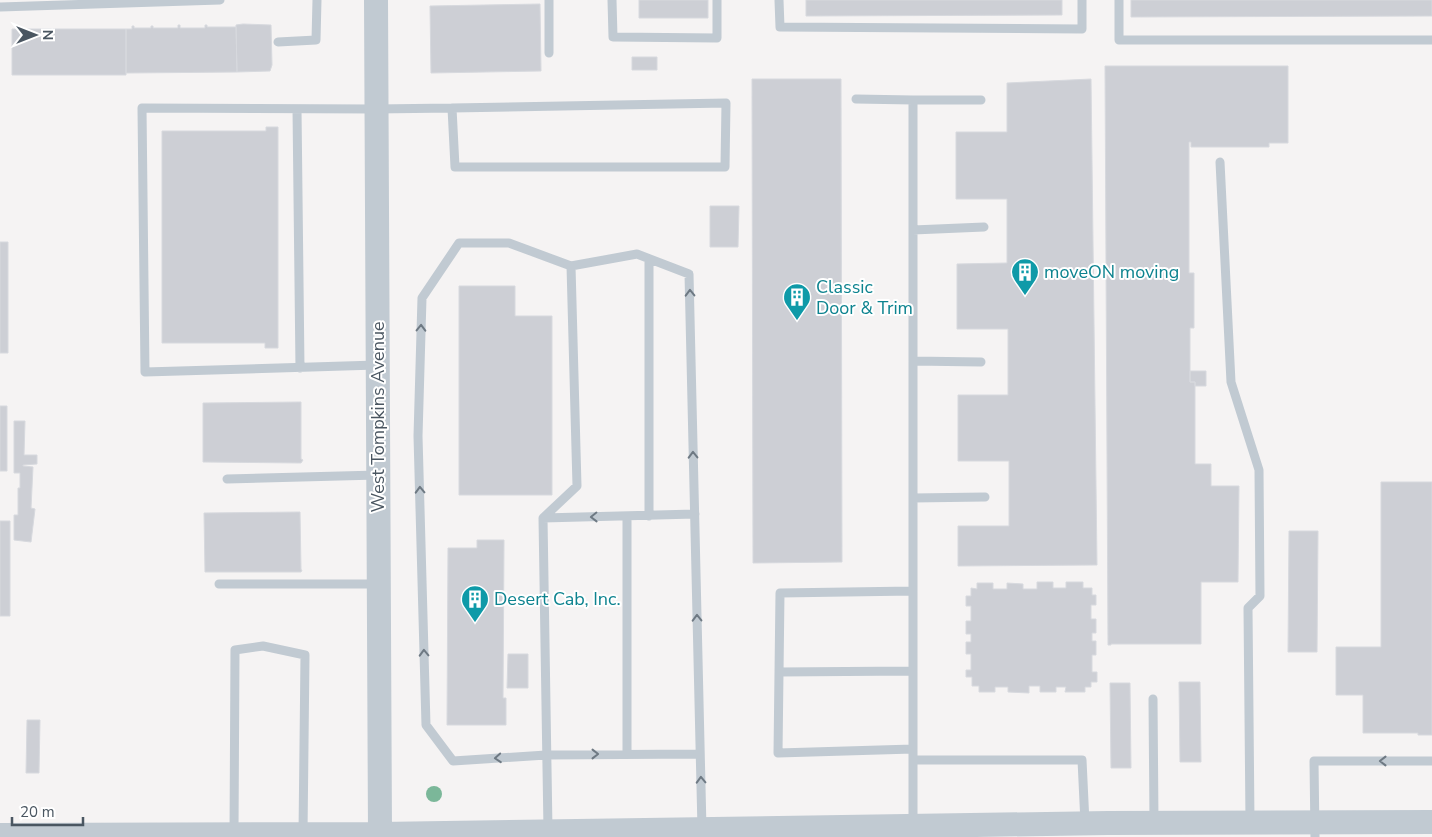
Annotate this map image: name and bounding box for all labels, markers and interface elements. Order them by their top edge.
north arrow [10,10,60,60]
text: N [38,30,57,40]
building icon: moveON moving [1010,257,1040,296]
place label: moveON moving [1044,260,1179,284]
place label: Classic Door & Trim [816,275,913,320]
building icon: Classic Door & Trim [782,282,812,321]
one-way arrow [684,289,695,297]
street label: West Tompkins Avenue [366,321,390,513]
one-way arrow [416,324,426,332]
one-way arrow [688,451,699,459]
one-way arrow [415,486,425,494]
one-way arrow [589,511,597,522]
building icon: Desert Cab, Inc. [460,584,490,623]
place label: Desert Cab, Inc. [494,587,621,611]
one-way arrow [692,614,702,622]
one-way arrow [419,648,429,656]
one-way arrow [591,749,599,760]
one-way arrow [493,753,501,764]
one-way arrow [1379,756,1386,766]
one-way arrow [696,776,706,784]
scale bar [12,794,84,826]
text: 20 m [20,802,55,822]

